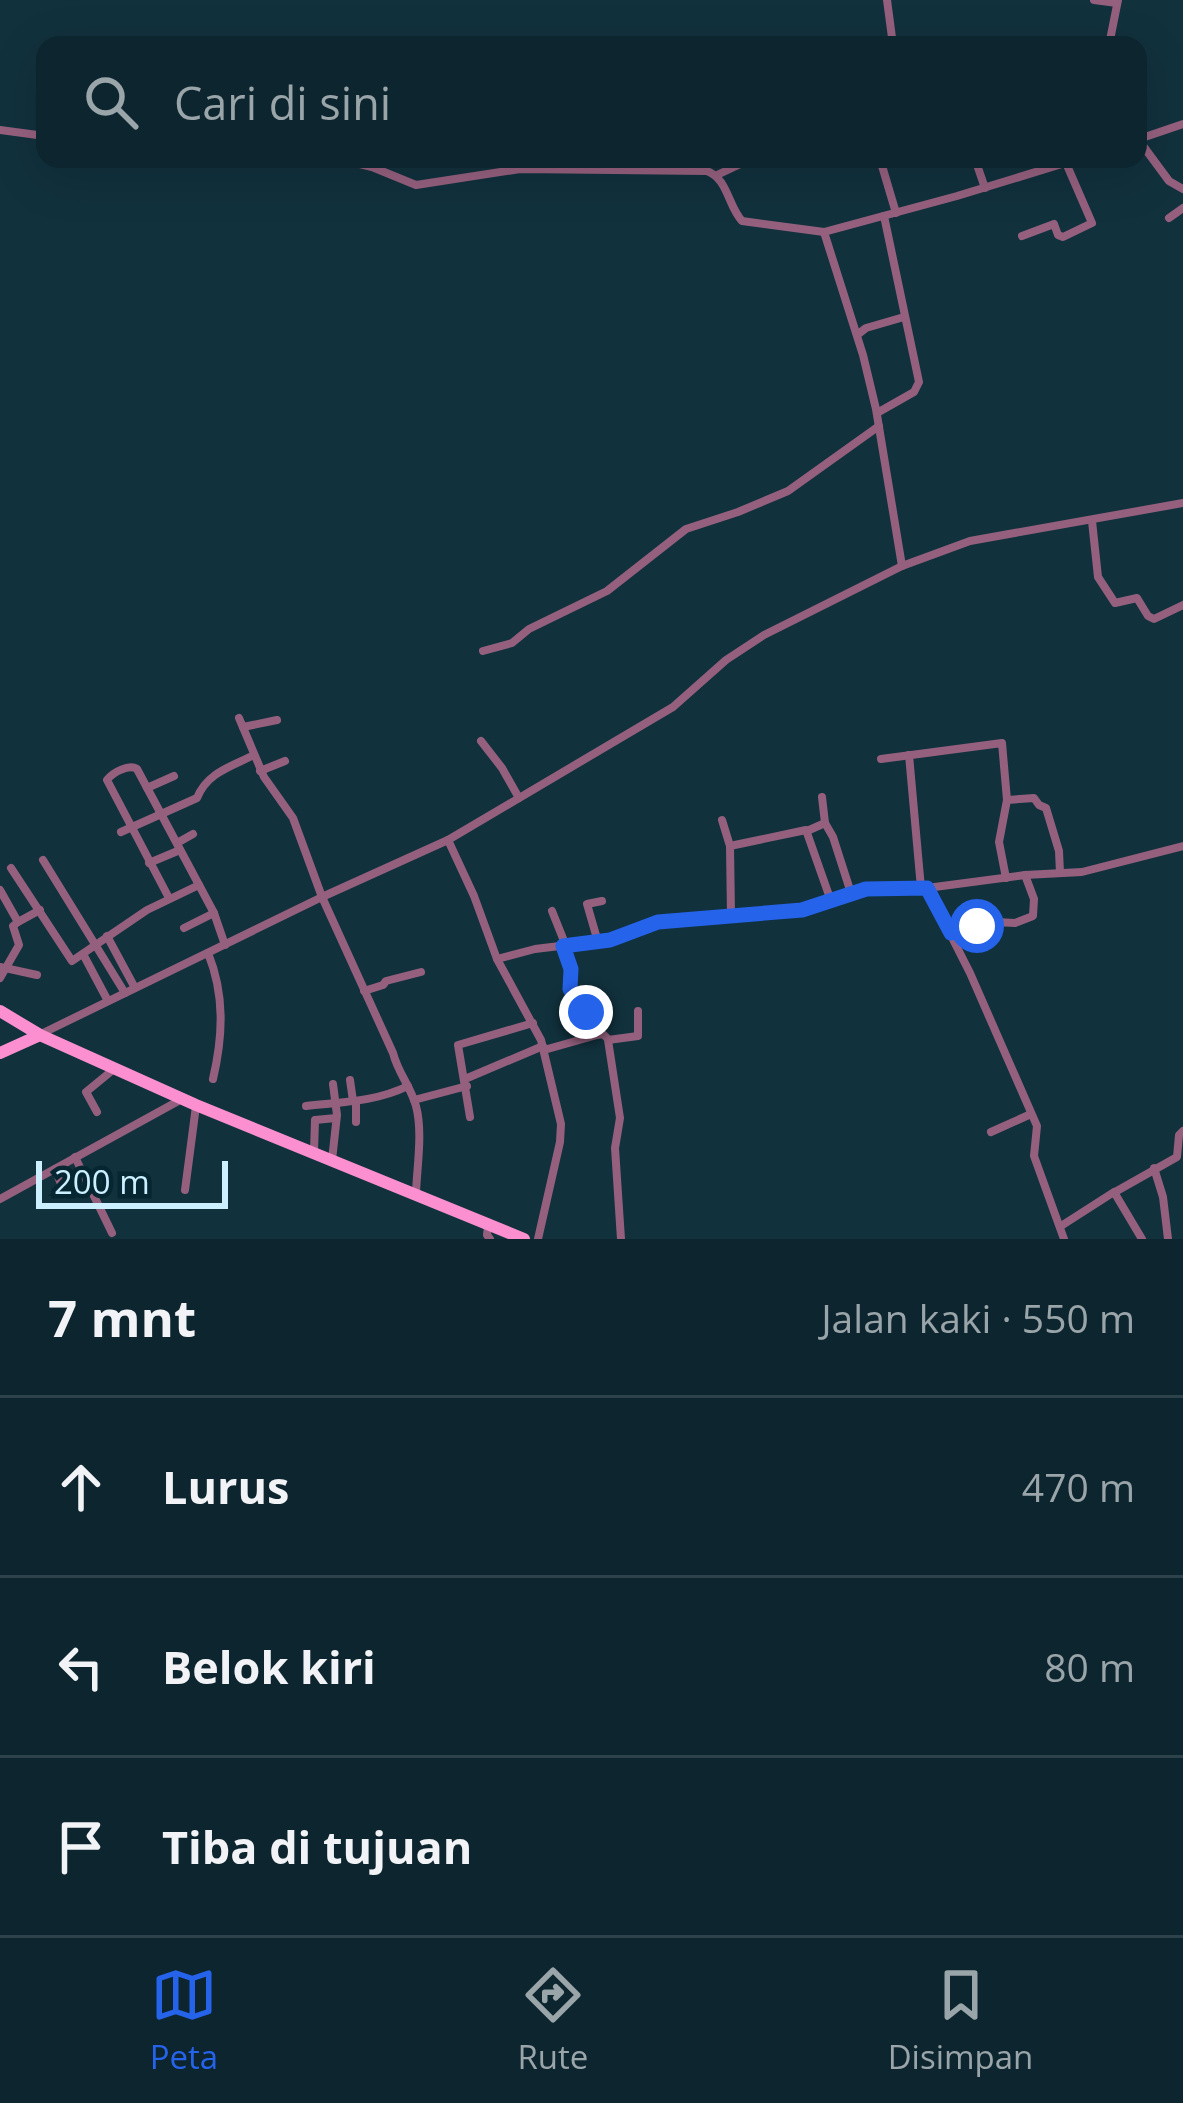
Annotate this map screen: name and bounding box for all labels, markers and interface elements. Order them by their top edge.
search box [36,36,1147,168]
icon: search [78,69,144,135]
text: Cari di sini [174,72,391,133]
route start [950,899,1004,953]
route end [559,985,613,1039]
scale bar [36,1155,228,1208]
text: 200 m [54,1159,150,1204]
text: 7 mnt [48,1282,196,1352]
text: Jalan kaki · 550 m [821,1291,1135,1344]
icon: ahead [48,1454,114,1520]
text: Lurus [162,1456,289,1517]
text: 470 m [1022,1460,1135,1513]
icon: left [48,1634,114,1700]
text: Belok kiri [162,1636,376,1697]
text: 80 m [1044,1640,1135,1693]
icon: arrive [48,1814,114,1880]
text: Tiba di tujuan [162,1816,472,1877]
tab: Peta [150,1962,218,2079]
tab: Rute [517,1962,588,2079]
tab: Disimpan [888,1962,1033,2079]

